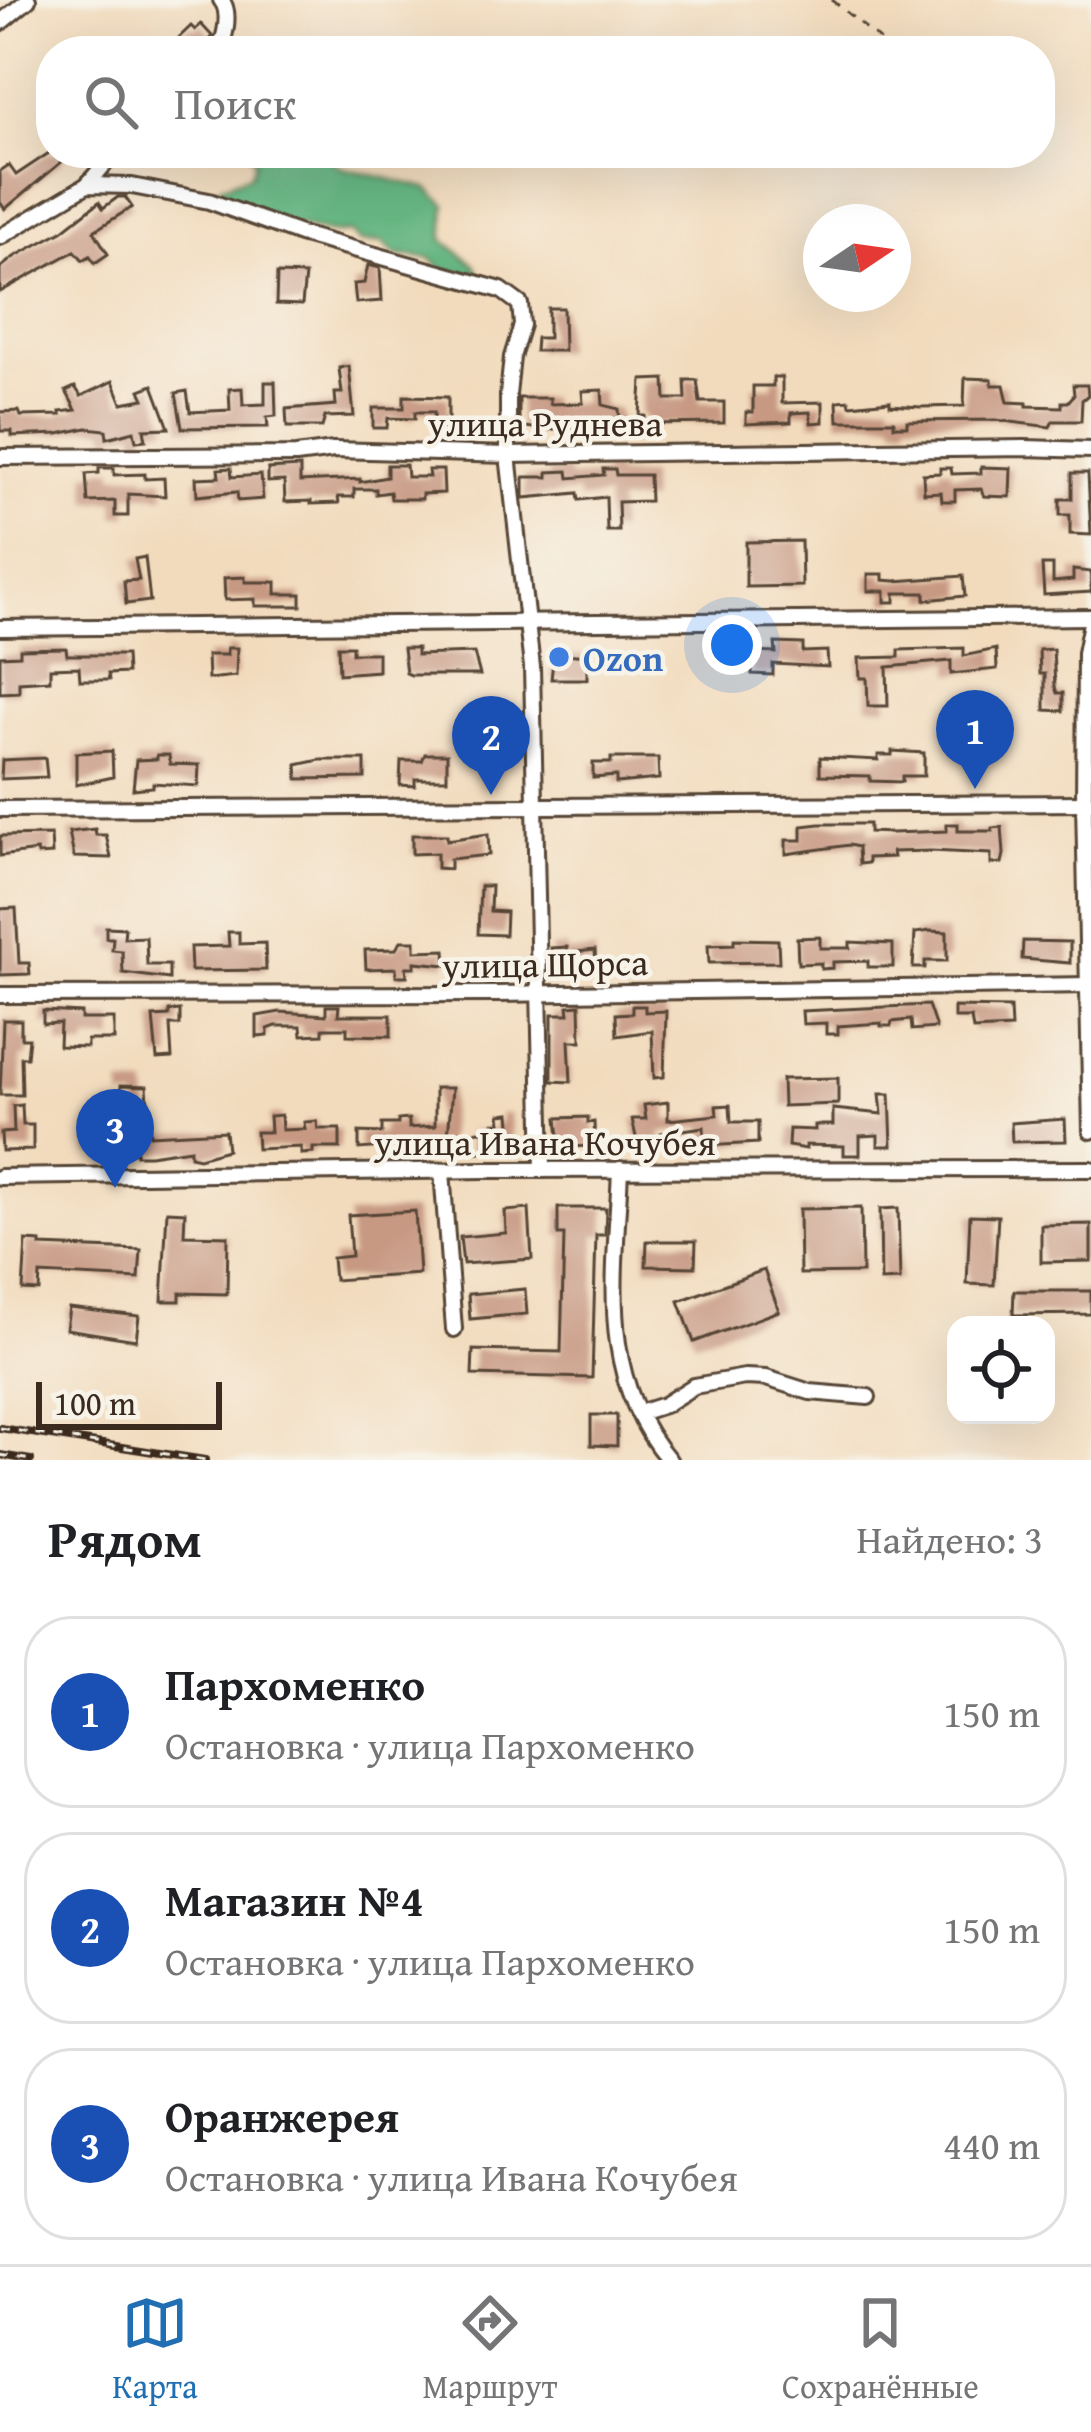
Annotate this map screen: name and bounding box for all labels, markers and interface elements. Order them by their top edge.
search box [36,36,1055,168]
icon: search [78,69,144,135]
text: Поиск [174,70,296,135]
north arrow [803,204,911,312]
street label: улица Руднева [427,396,662,449]
your location [702,615,762,675]
place label: Ozon [583,631,663,684]
marker: Ozon [546,644,572,670]
pin: 1 [936,690,1014,789]
pin: 2 [452,696,530,795]
street label: улица Щорса [440,935,649,991]
pin: 3 [76,1089,154,1188]
street label: улица Ивана Кочубея [373,1115,716,1168]
map controls [947,1316,1055,1424]
button: locate [947,1316,1055,1424]
scale bar [36,1376,222,1429]
text: 100 m [54,1379,136,1427]
text: Рядом [48,1501,202,1576]
text: Найдено: 3 [856,1510,1043,1567]
text: Пархоменко [165,1651,425,1716]
text: 1 [80,1684,100,1741]
text: 150 m [943,1684,1040,1741]
text: Остановка · улица Пархоменко [165,1716,695,1773]
text: Магазин №4 [165,1867,424,1932]
text: 2 [80,1900,100,1957]
text: 150 m [943,1900,1040,1957]
text: Остановка · улица Пархоменко [165,1932,695,1989]
text: Оранжерея [165,2083,399,2148]
text: 3 [80,2116,100,2173]
text: 440 m [943,2116,1040,2173]
text: Остановка · улица Ивана Кочубея [165,2148,738,2205]
tab: Карта [112,2290,198,2410]
tab: Маршрут [422,2290,557,2410]
tab: Сохранённые [782,2290,979,2410]

